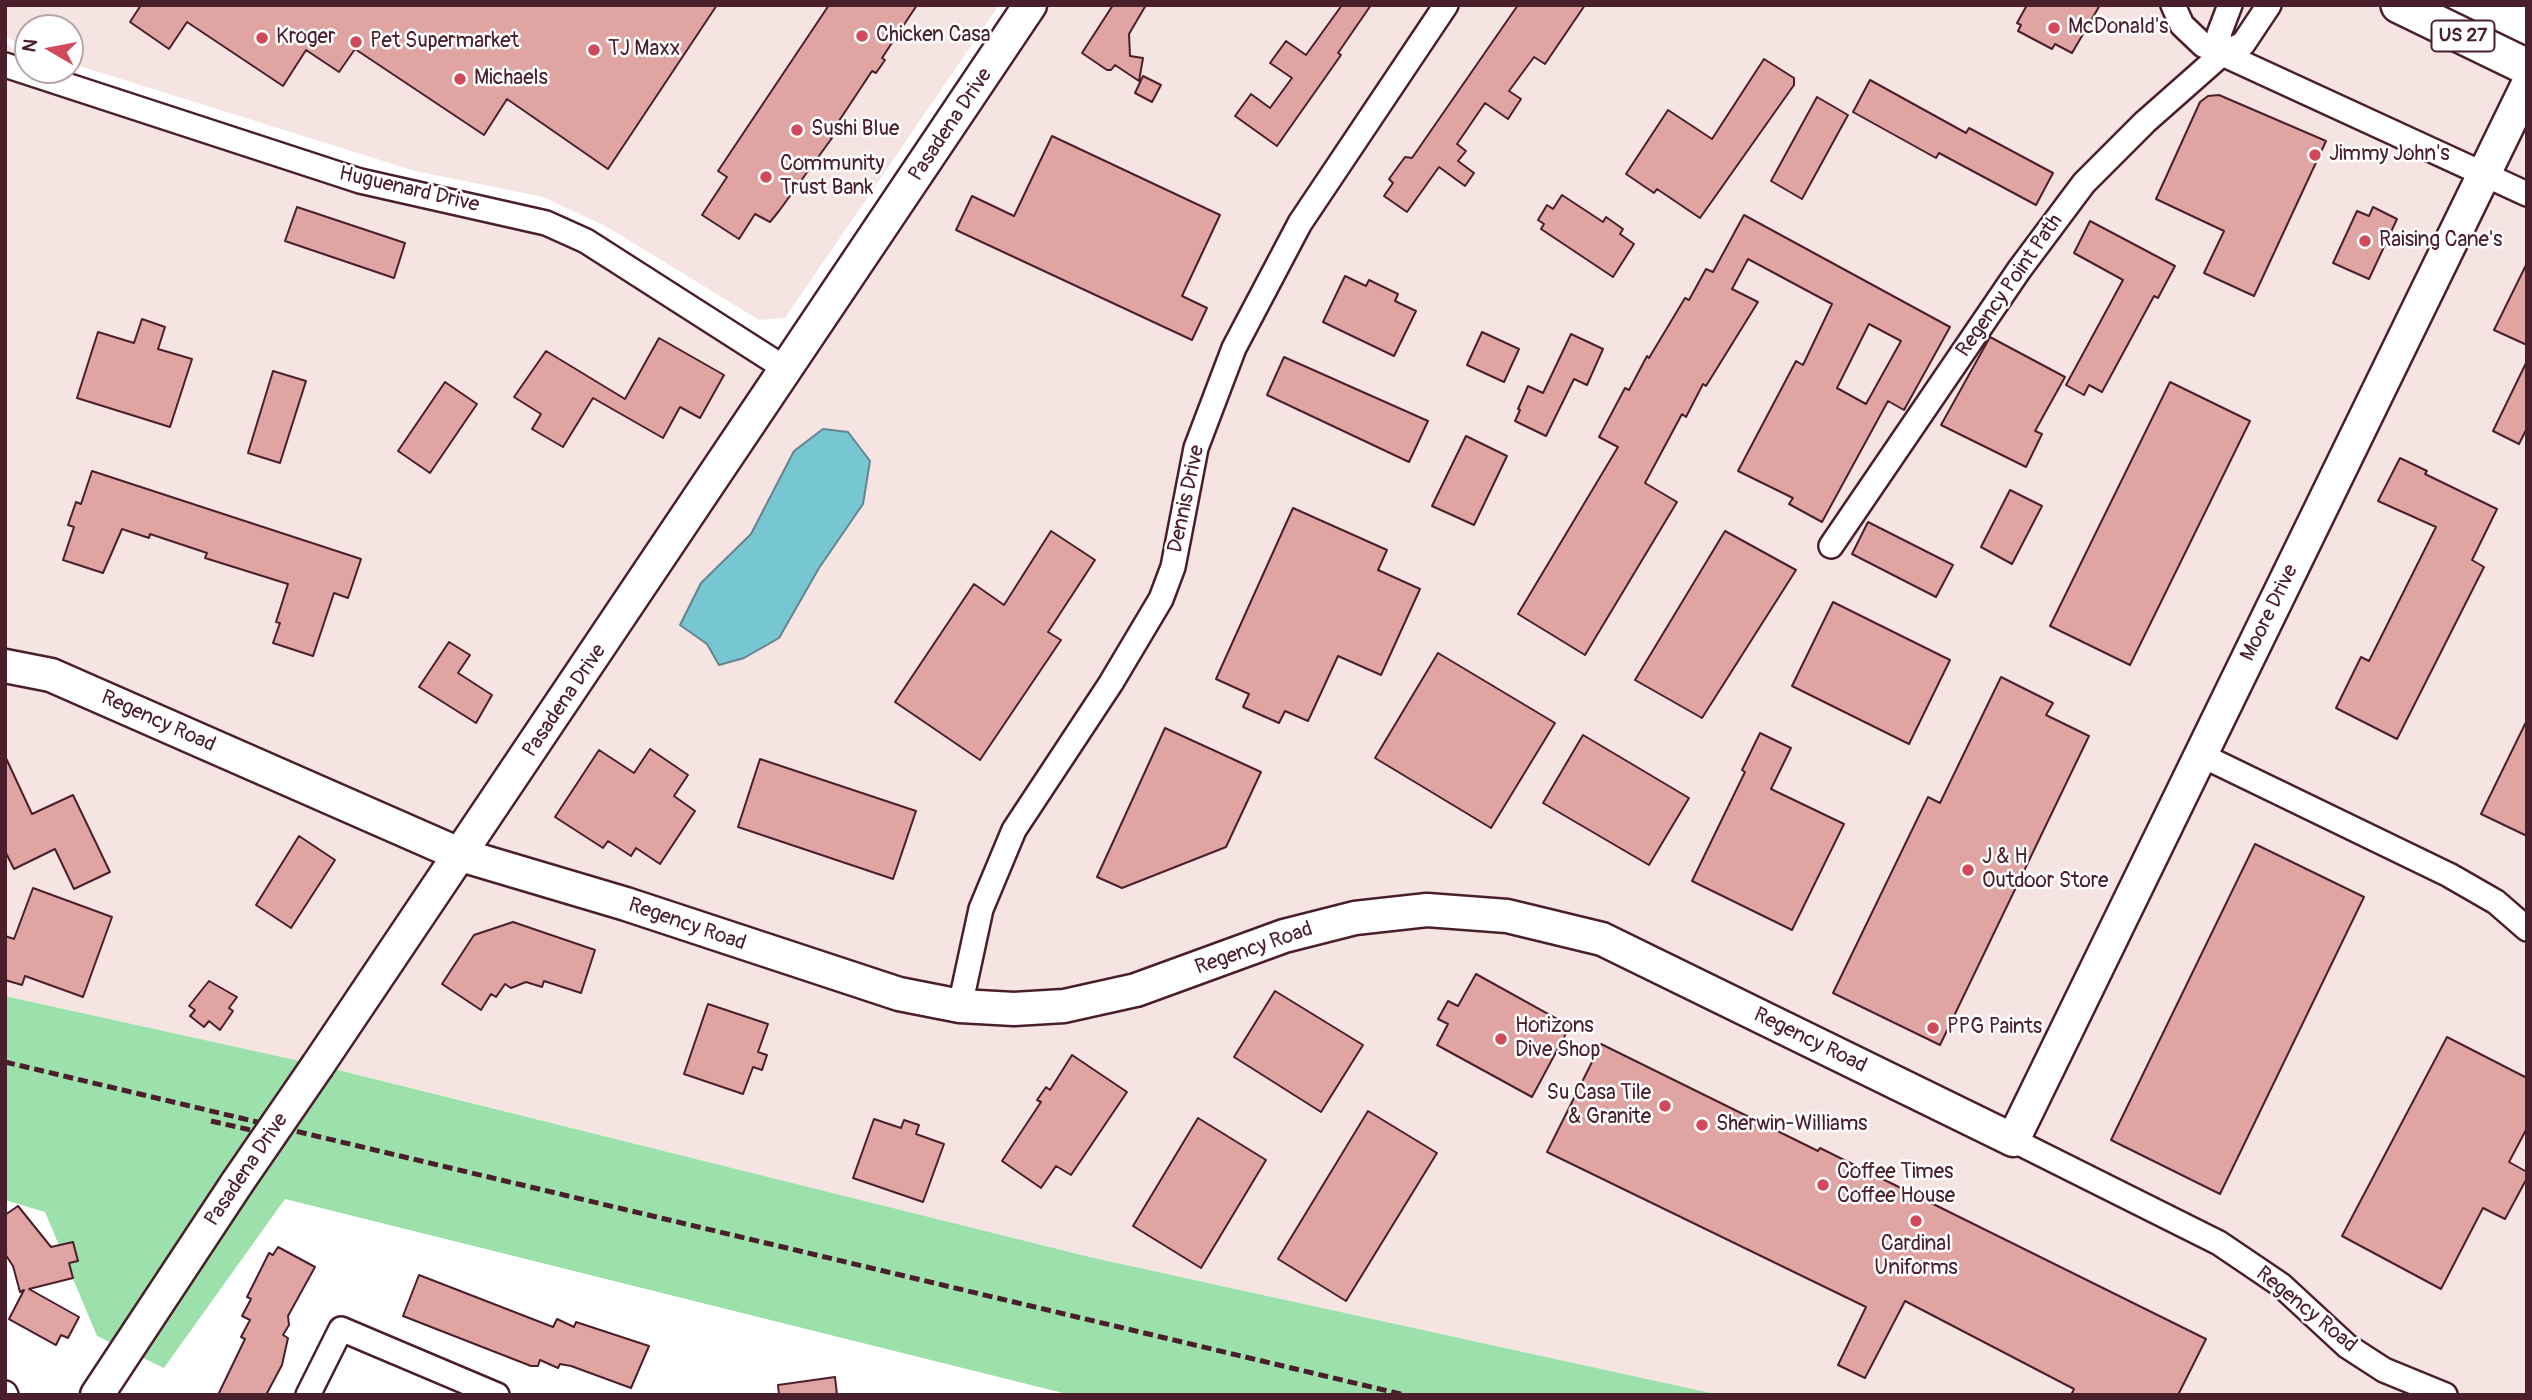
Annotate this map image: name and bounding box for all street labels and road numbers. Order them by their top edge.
road number: US 27 [2432,20,2494,52]
street label: Pasadena Drive [904,64,998,186]
street label: Huguenard Drive [336,162,482,218]
street label: Regency Point Path [1951,210,2069,362]
street label: Dennis Drive [1163,443,1211,555]
street label: Moore Drive [2236,561,2304,665]
street label: Pasadena Drive [518,640,612,762]
street label: Regency Road [97,686,219,758]
street label: Regency Road [625,893,749,957]
street label: Regency Road [1192,917,1316,981]
street label: Regency Road [1749,1003,1871,1079]
street label: Pasadena Drive [200,1109,294,1231]
street label: Regency Road [2250,1262,2362,1358]

